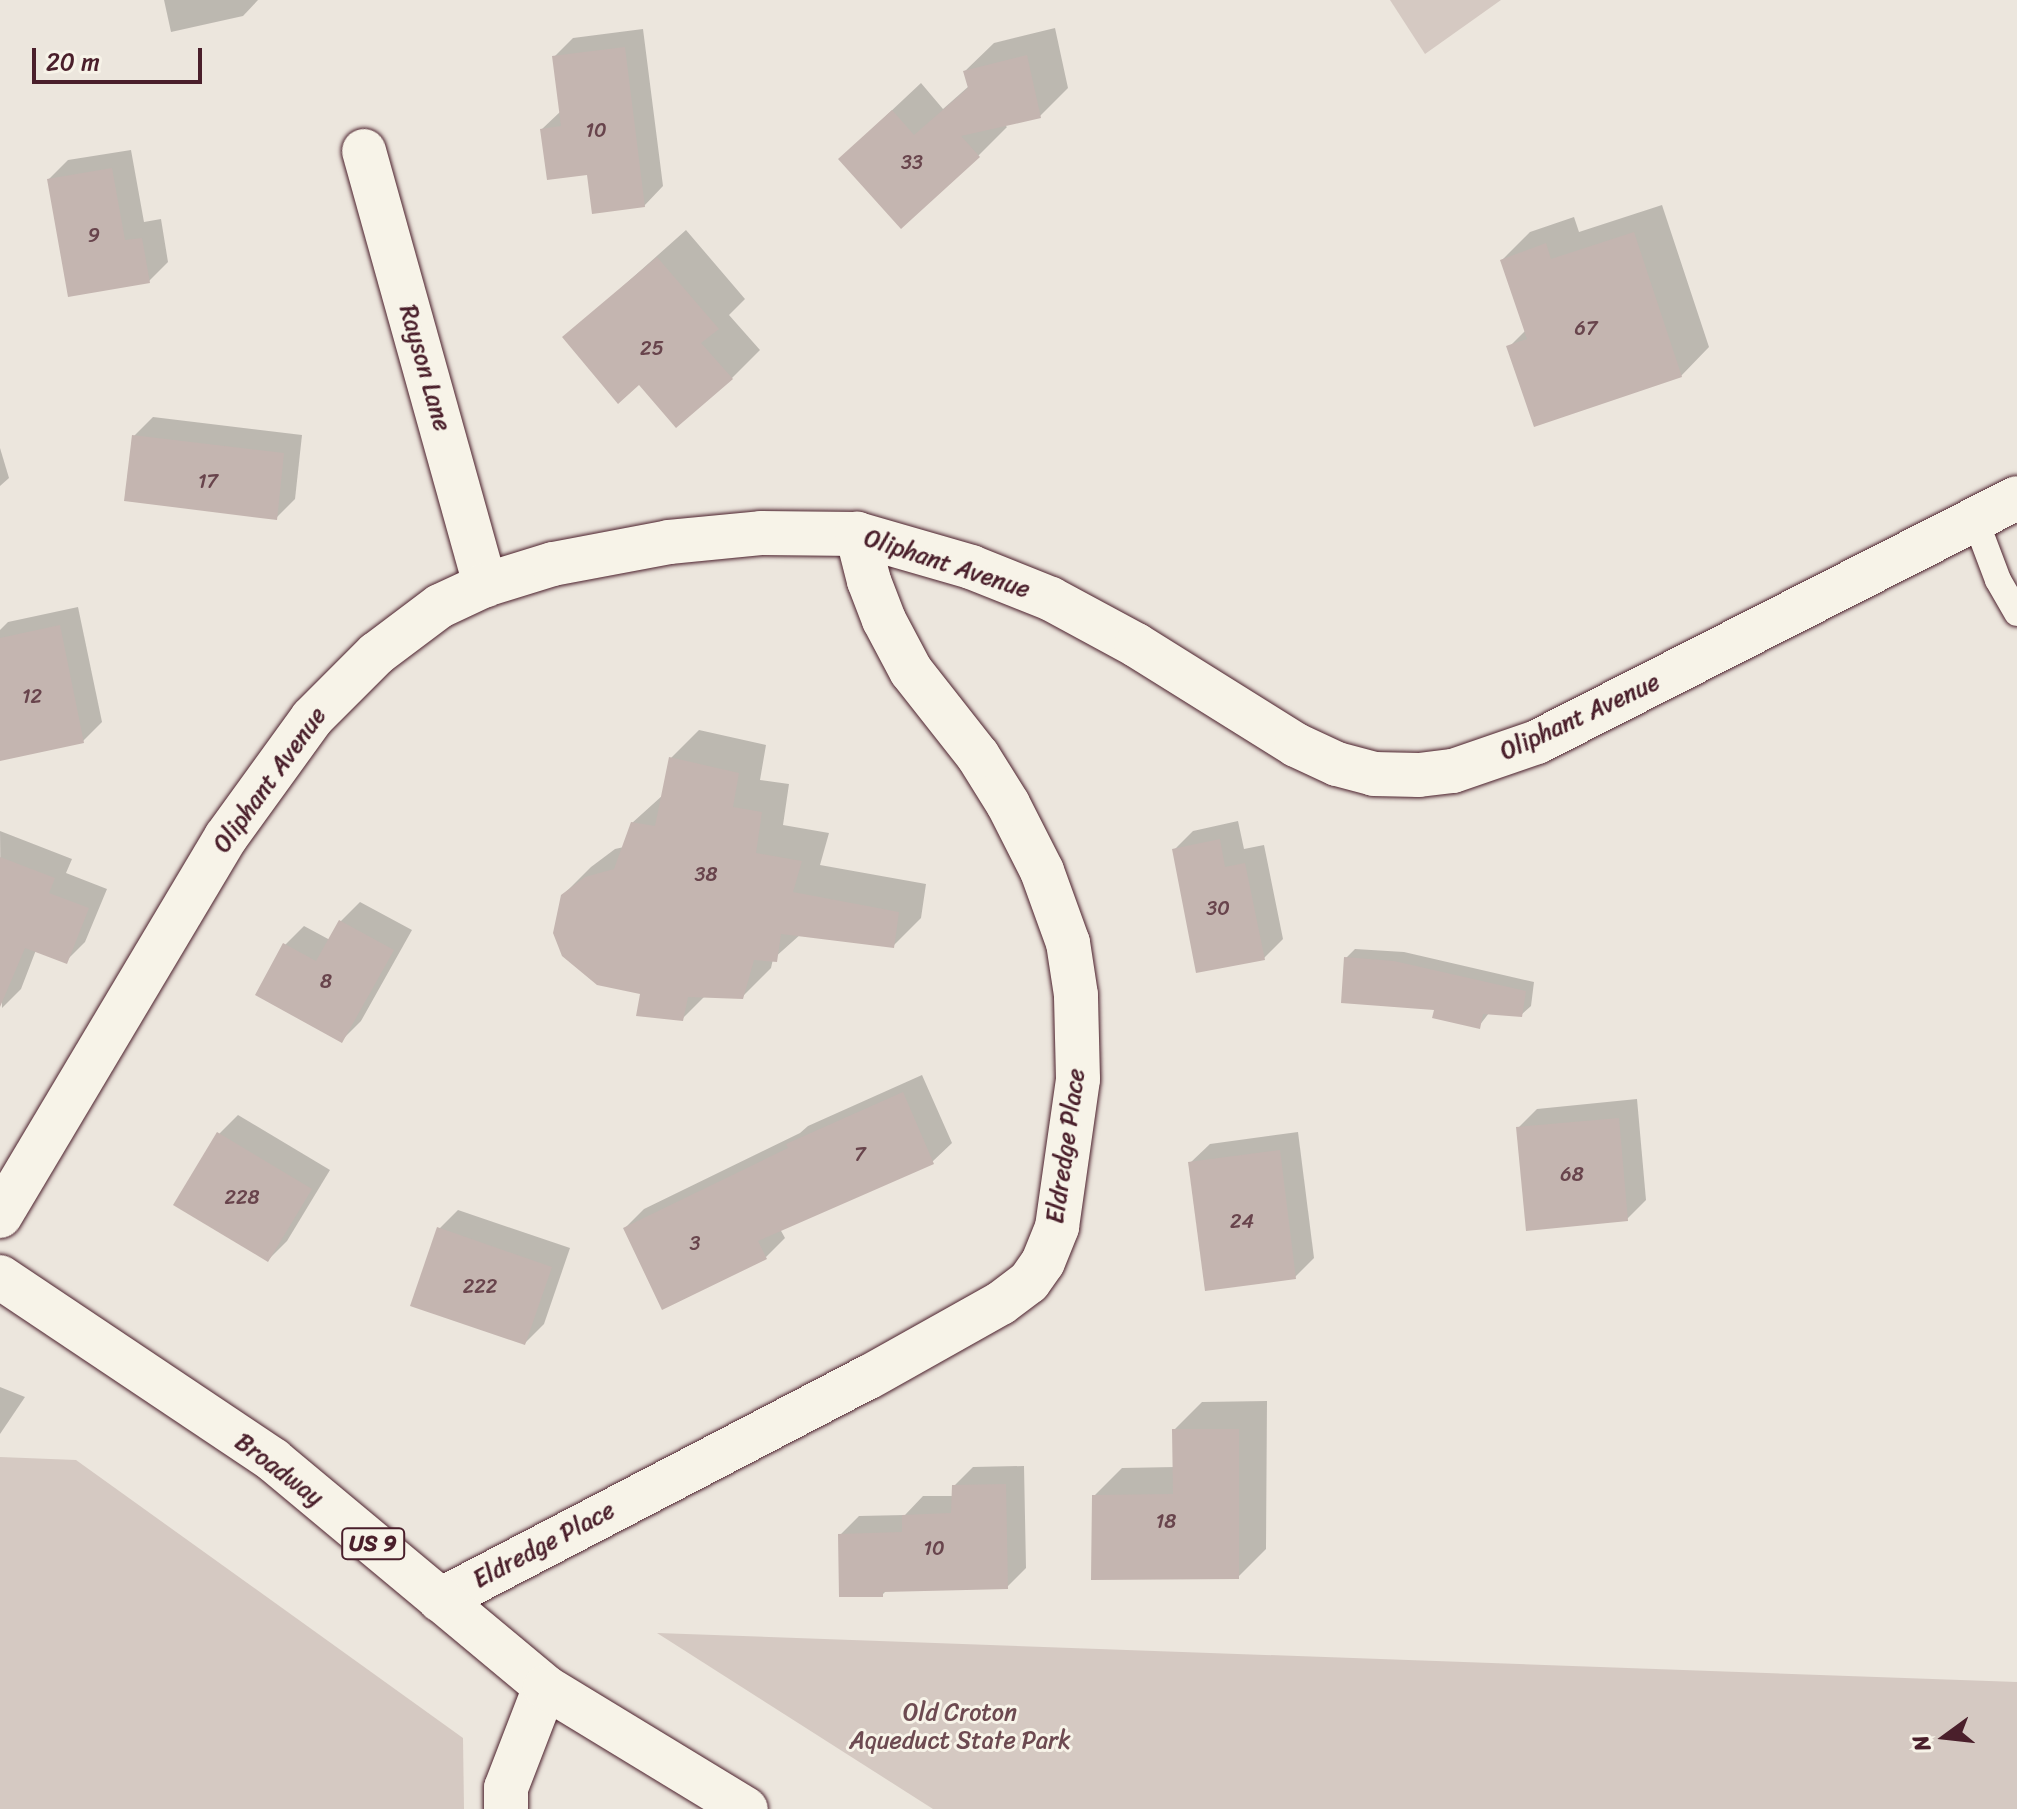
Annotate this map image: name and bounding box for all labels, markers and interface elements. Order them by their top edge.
scale bar [36,32,206,82]
text: 20 m [46,41,100,83]
house number: 10 [585,118,607,142]
house number: 33 [901,150,923,174]
house number: 9 [88,223,100,247]
street label: Rayson Lane [393,302,457,434]
house number: 67 [1575,316,1597,340]
house number: 25 [640,336,664,360]
house number: 17 [198,469,218,493]
street label: Oliphant Avenue [860,524,1034,604]
street label: Oliphant Avenue [1496,667,1664,767]
house number: 12 [22,684,42,708]
street label: Oliphant Avenue [208,702,332,858]
house number: 38 [694,862,718,886]
house number: 30 [1206,896,1230,920]
house number: 8 [320,969,332,993]
street label: Eldredge Place [1041,1067,1091,1225]
house number: 7 [854,1142,866,1166]
house number: 68 [1560,1162,1584,1186]
house number: 228 [224,1185,260,1209]
house number: 24 [1230,1209,1254,1233]
house number: 3 [690,1231,700,1255]
house number: 222 [463,1274,497,1298]
street label: Broadway [229,1428,329,1512]
street label: Eldredge Place [468,1496,620,1594]
house number: 18 [1156,1509,1176,1533]
road number: US 9 [341,1526,405,1562]
house number: 10 [923,1536,945,1560]
north arrow [1905,1697,1985,1777]
park label: Old Croton Aqueduct State Park [849,1699,1071,1755]
text: N [1901,1731,1942,1756]

